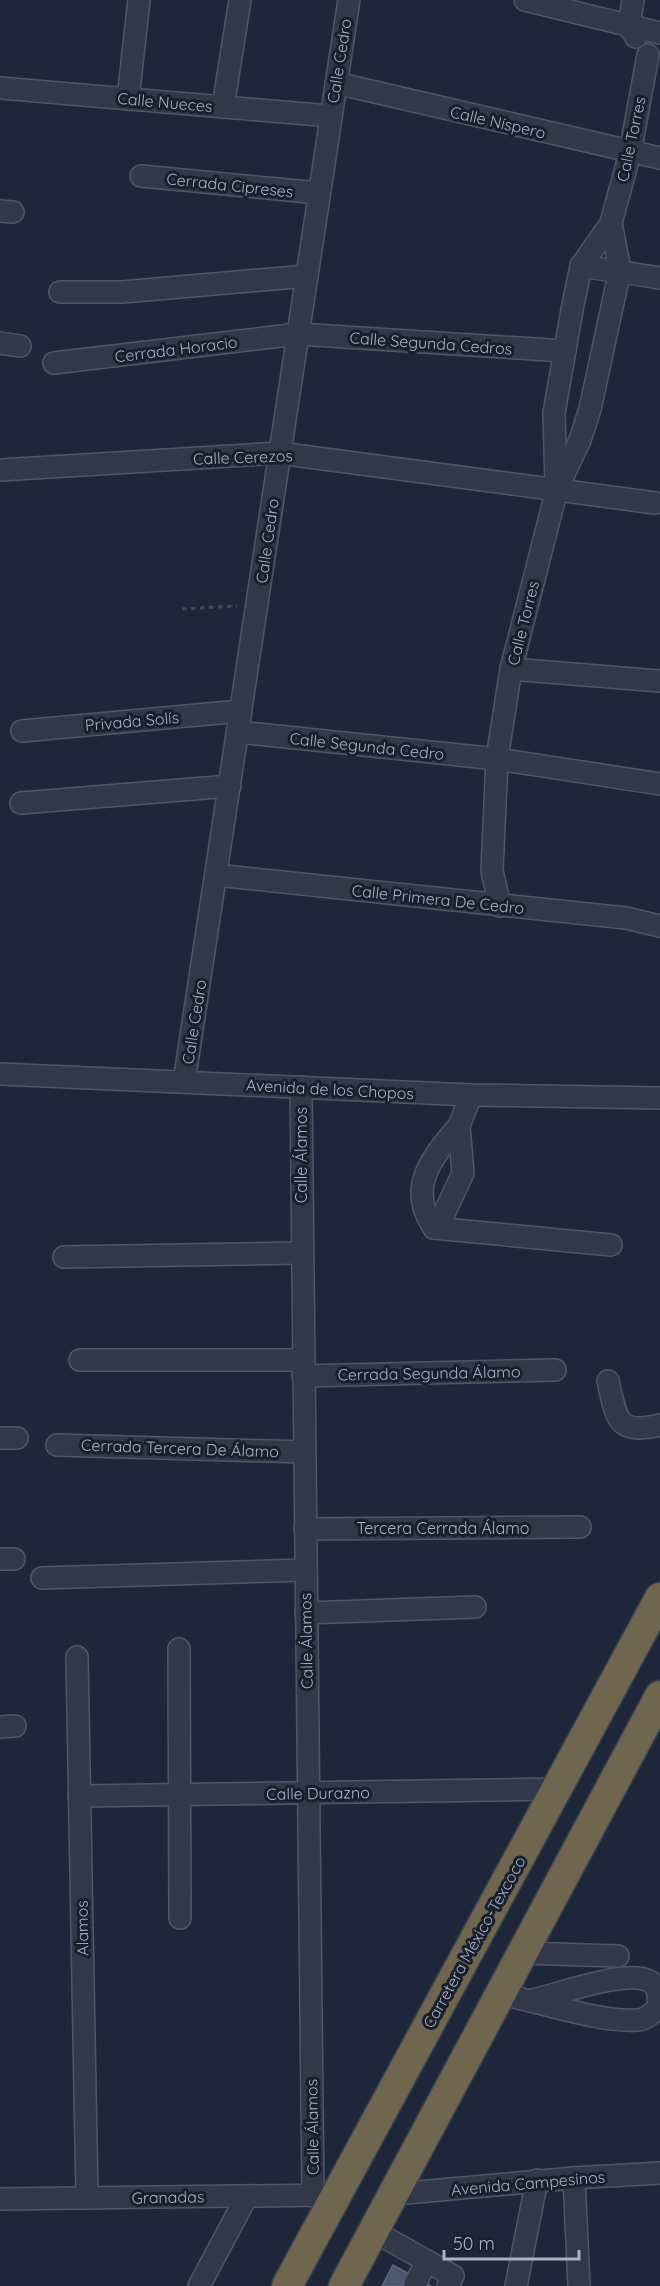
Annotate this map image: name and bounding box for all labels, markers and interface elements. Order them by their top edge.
street label: Calle Cedro [322,17,356,105]
street label: Calle Nueces [117,88,213,116]
street label: Calle Torres [612,95,650,183]
street label: Calle Níspero [448,101,548,143]
street label: Cerrada Cipreses [166,168,294,202]
street label: Calle Segunda Cedros [349,327,513,359]
street label: Cerrada Horacio [114,332,238,366]
street label: Calle Cerezos [193,445,293,469]
street label: Calle Cedro [251,497,283,585]
street label: Calle Torres [503,579,543,667]
street label: Privada Solís [84,707,180,735]
street label: Calle Segunda Cedro [289,728,445,764]
street label: Calle Primera De Cedro [351,880,525,918]
street label: Calle Cedro [177,978,211,1066]
street label: Avenida de los Chopos [246,1075,414,1103]
street label: Calle Álamos [291,1107,311,1203]
street label: Cerrada Segunda Álamo [337,1361,521,1385]
street label: Cerrada Tercera De Álamo [81,1435,279,1461]
street label: Tercera Cerrada Álamo [356,1518,530,1538]
street label: Calle Álamos [295,1593,317,1689]
street label: Calle Durazno [266,1782,370,1804]
street label: Carretera México-Texcoco [418,1853,530,2031]
street label: Alamos [72,1900,92,1956]
street label: Calle Álamos [301,2079,323,2175]
street label: Avenida Campesinos [450,2166,606,2200]
street label: Granadas [132,2186,204,2208]
scale bar [444,2223,579,2261]
text: 50 m [453,2232,495,2255]

